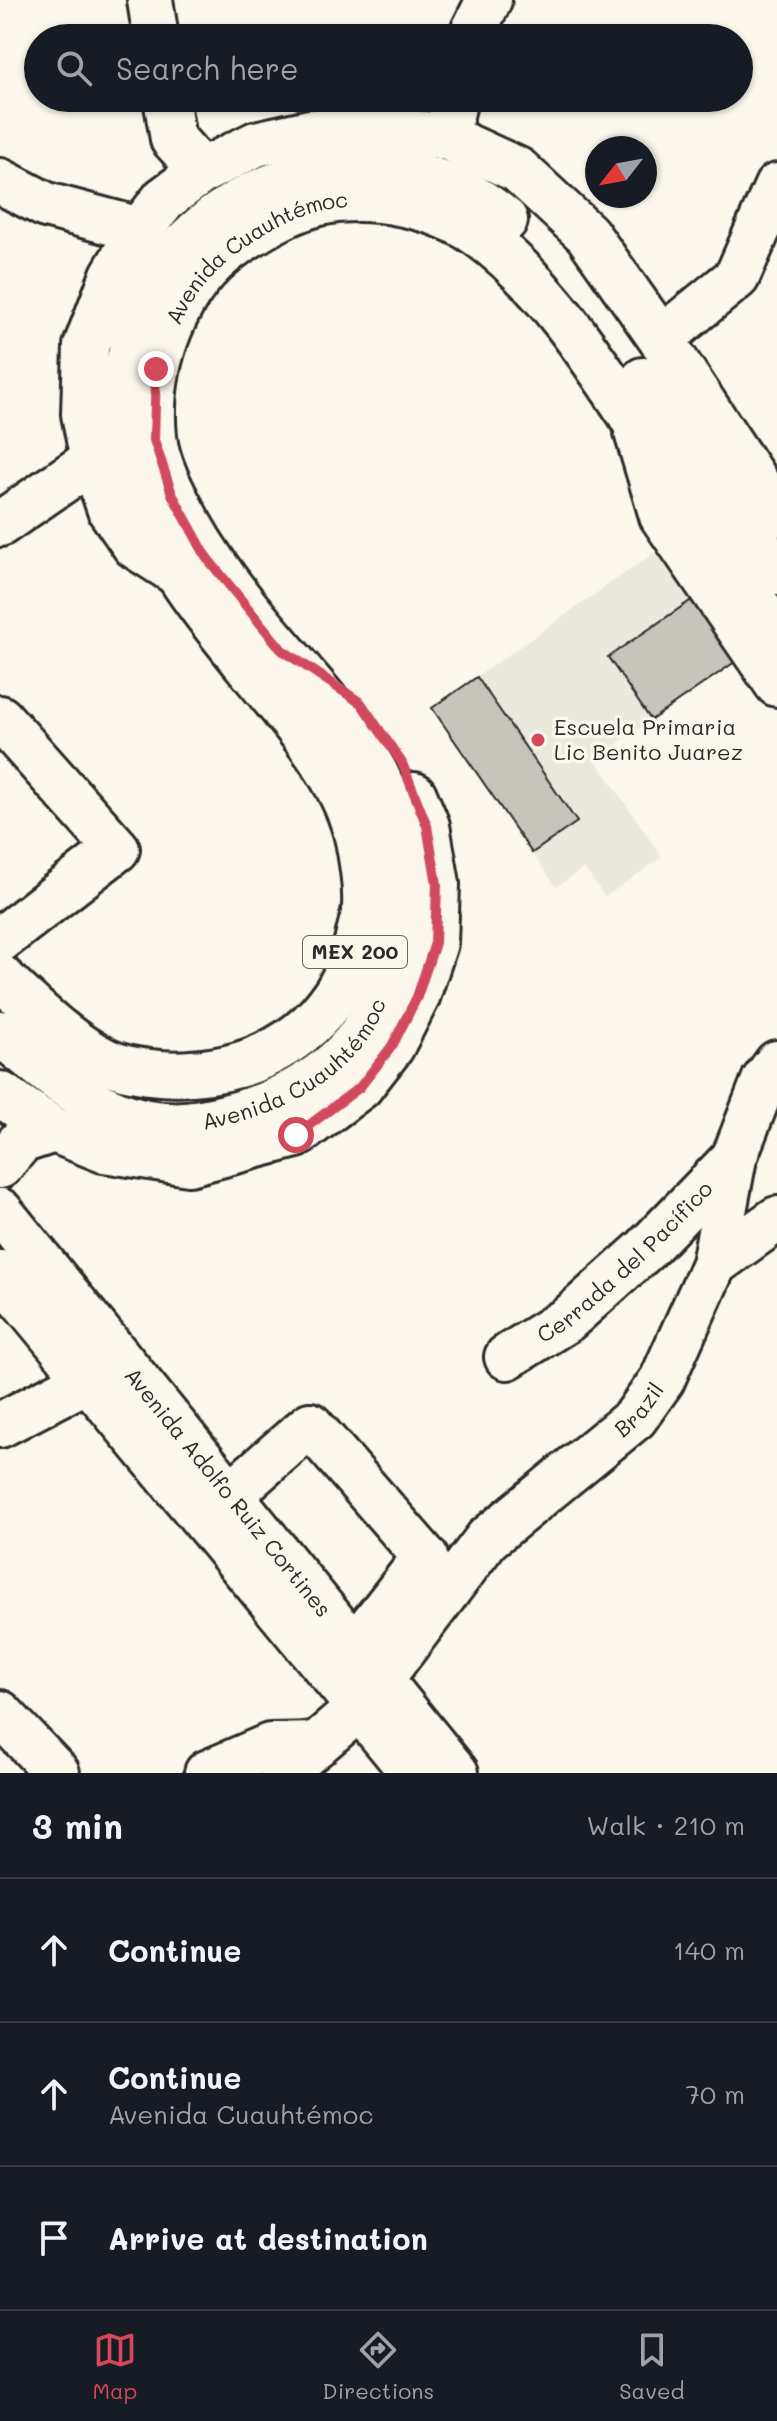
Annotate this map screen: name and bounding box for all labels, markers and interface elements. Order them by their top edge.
search box [24,24,753,112]
icon: search [52,46,96,90]
text: Search here [116,48,299,88]
north arrow [585,136,657,208]
street label: Avenida Cuauhtémoc [159,184,349,329]
route end [138,351,174,387]
place label: Escuela Primaria Lic Benito Juarez [554,712,743,766]
marker: Escuela Primaria Lic Benito Juarez [529,731,547,749]
road number: MEX 200 [303,936,407,968]
street label: Avenida Cuauhtémoc [200,994,392,1136]
route start [278,1117,314,1153]
street label: Cerrada del Pacífico [531,1174,718,1349]
street label: Avenida Adolfo Ruiz Cortines [119,1361,338,1623]
street label: Brazil [608,1376,670,1443]
text: 3 min [32,1803,123,1848]
text: Walk · 210 m [586,1808,745,1842]
icon: ahead [32,1928,76,1972]
text: Continue [108,1930,241,1970]
text: 140 m [673,1933,745,1967]
text: Continue [108,2057,241,2097]
icon: ahead [32,2072,76,2116]
text: 70 m [685,2077,745,2111]
text: Avenida Cuauhtémoc [108,2097,373,2131]
icon: arrive [32,2216,76,2260]
text: Arrive at destination [108,2218,428,2258]
tab: Map [93,2328,137,2405]
tab: Directions [322,2328,434,2405]
tab: Saved [619,2328,684,2405]

